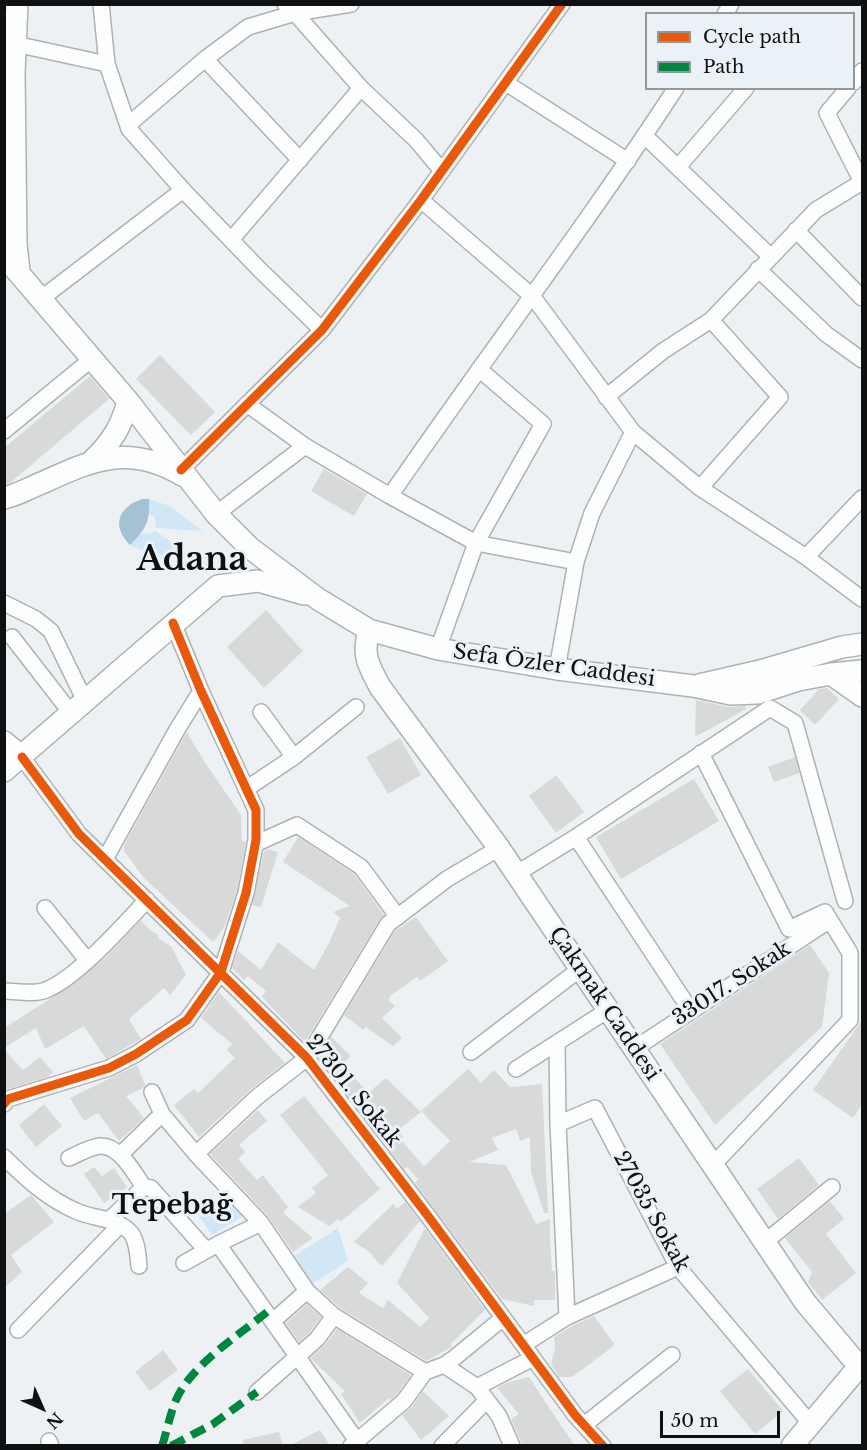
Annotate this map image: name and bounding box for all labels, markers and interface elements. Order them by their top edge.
legend [645,12,855,90]
text: Cycle path [703,26,801,48]
text: Path [703,56,744,78]
district label: Adana [137,541,247,581]
street label: Sefa Özler Caddesi [451,639,657,693]
street label: Çakmak Caddesi [543,922,665,1086]
street label: 33017. Sokak [668,936,796,1032]
street label: 27301. Sokak [300,1030,406,1152]
street label: 27035 Sokak [607,1147,695,1277]
district label: Tepebağ [112,1190,232,1222]
north arrow [12,1378,72,1438]
scale bar [663,1399,783,1437]
text: N [42,1408,67,1433]
text: 50 m [671,1410,719,1432]

